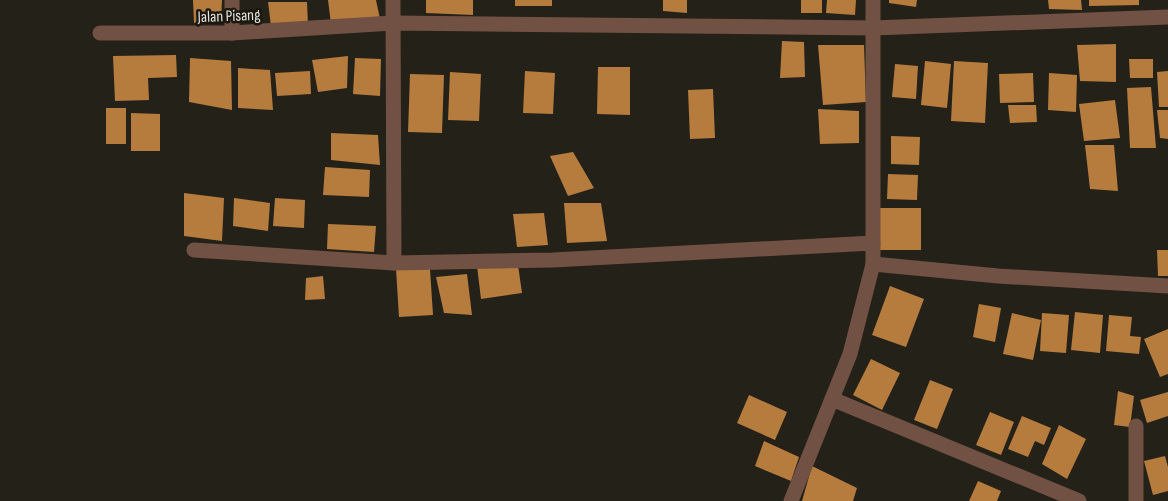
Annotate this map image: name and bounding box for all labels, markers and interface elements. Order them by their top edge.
street label: Jalan Pisang [196,6,261,27]

